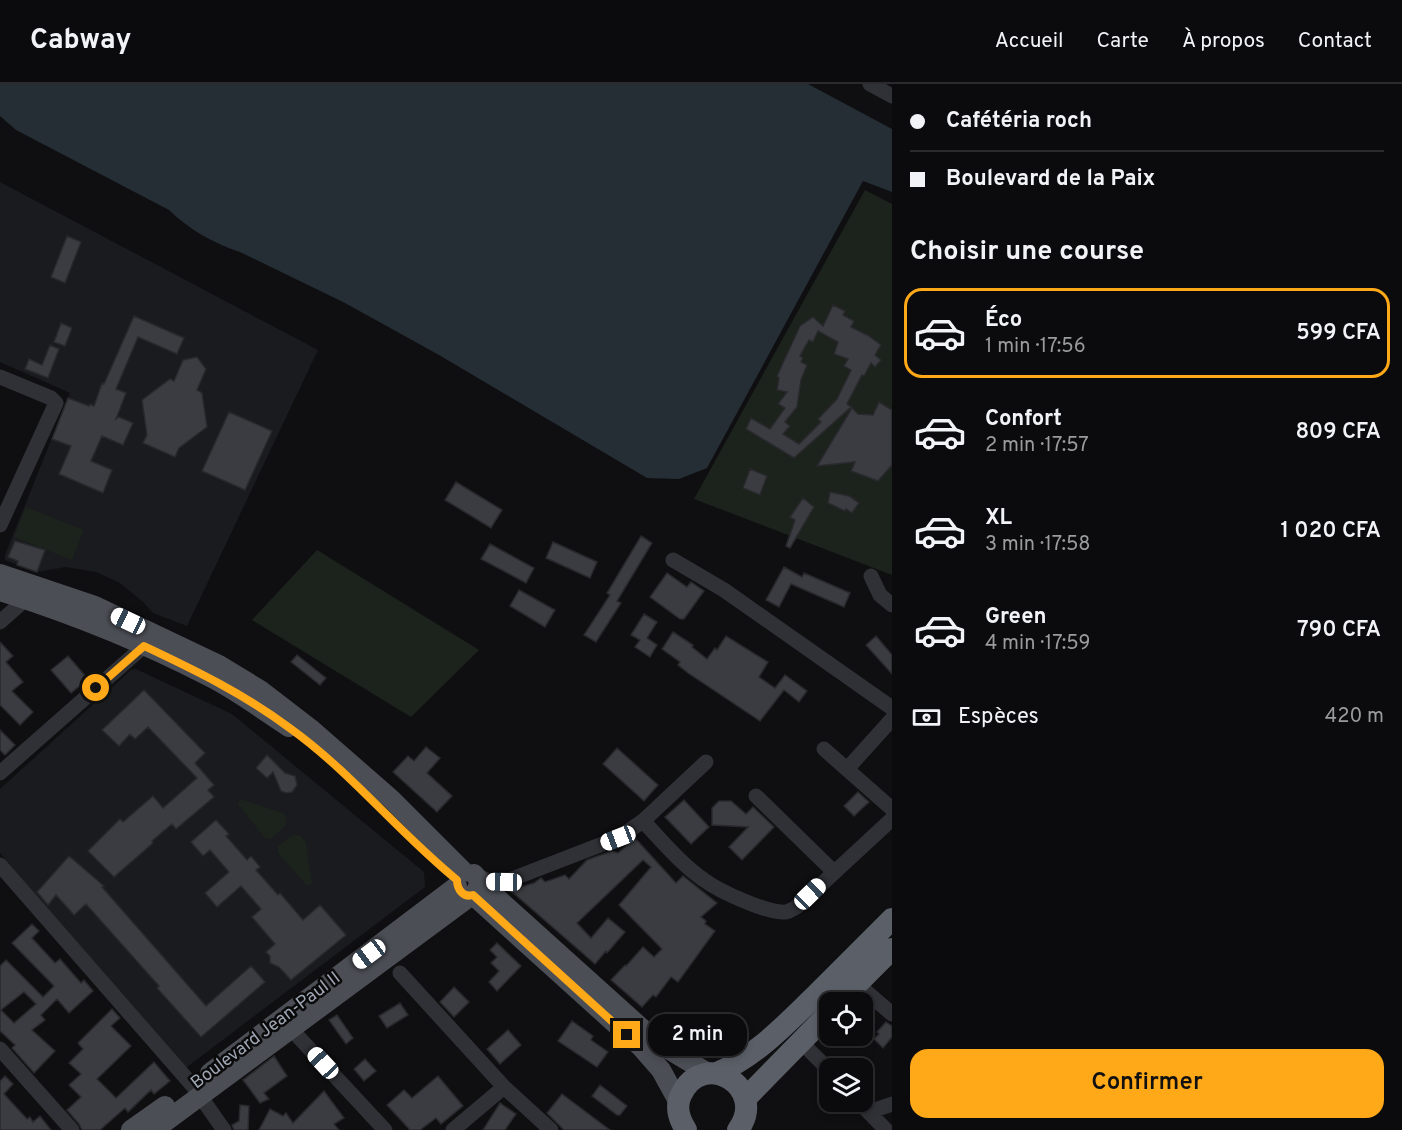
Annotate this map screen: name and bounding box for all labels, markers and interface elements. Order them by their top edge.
text: Cabway [30,23,131,59]
text: Accueil [995,28,1064,55]
text: Carte [1097,28,1149,55]
text: À propos [1182,28,1265,55]
text: Contact [1298,28,1372,55]
text: Cafétéria roch [946,108,1092,135]
text: Boulevard de la Paix [946,166,1155,193]
text: Choisir une course [910,235,1144,269]
icon: car [913,306,967,360]
text: Éco [985,307,1022,334]
text: 599 CFA [1296,320,1381,347]
text: 1 min · 17:56 [985,334,1086,360]
icon: car [913,405,967,459]
text: Confort [985,406,1062,433]
text: 809 CFA [1295,419,1381,446]
text: 2 min · 17:57 [985,433,1089,459]
icon: car [913,504,967,558]
text: XL [985,505,1012,532]
text: 1 020 CFA [1280,518,1381,545]
text: 3 min · 17:58 [985,532,1091,558]
icon: car [913,603,967,657]
text: Green [985,604,1047,631]
car [108,605,148,637]
text: 790 CFA [1297,617,1381,644]
text: 4 min · 17:59 [985,631,1090,657]
route start [82,674,109,701]
icon: cash [910,701,943,734]
text: Espèces [958,704,1039,731]
text: 420 m [1325,704,1384,730]
car [598,823,638,853]
car [486,873,522,891]
car [791,875,829,913]
car [349,936,389,972]
street label: Boulevard Jean-Paul II [187,967,345,1095]
map controls [819,992,873,1112]
button: locate [819,992,873,1046]
callout: 2 min [648,1014,747,1056]
route end [613,1021,640,1048]
text: 2 min [672,1022,723,1048]
car [304,1044,342,1082]
button: Confirmer [910,1049,1384,1118]
button: layers [819,1058,873,1112]

